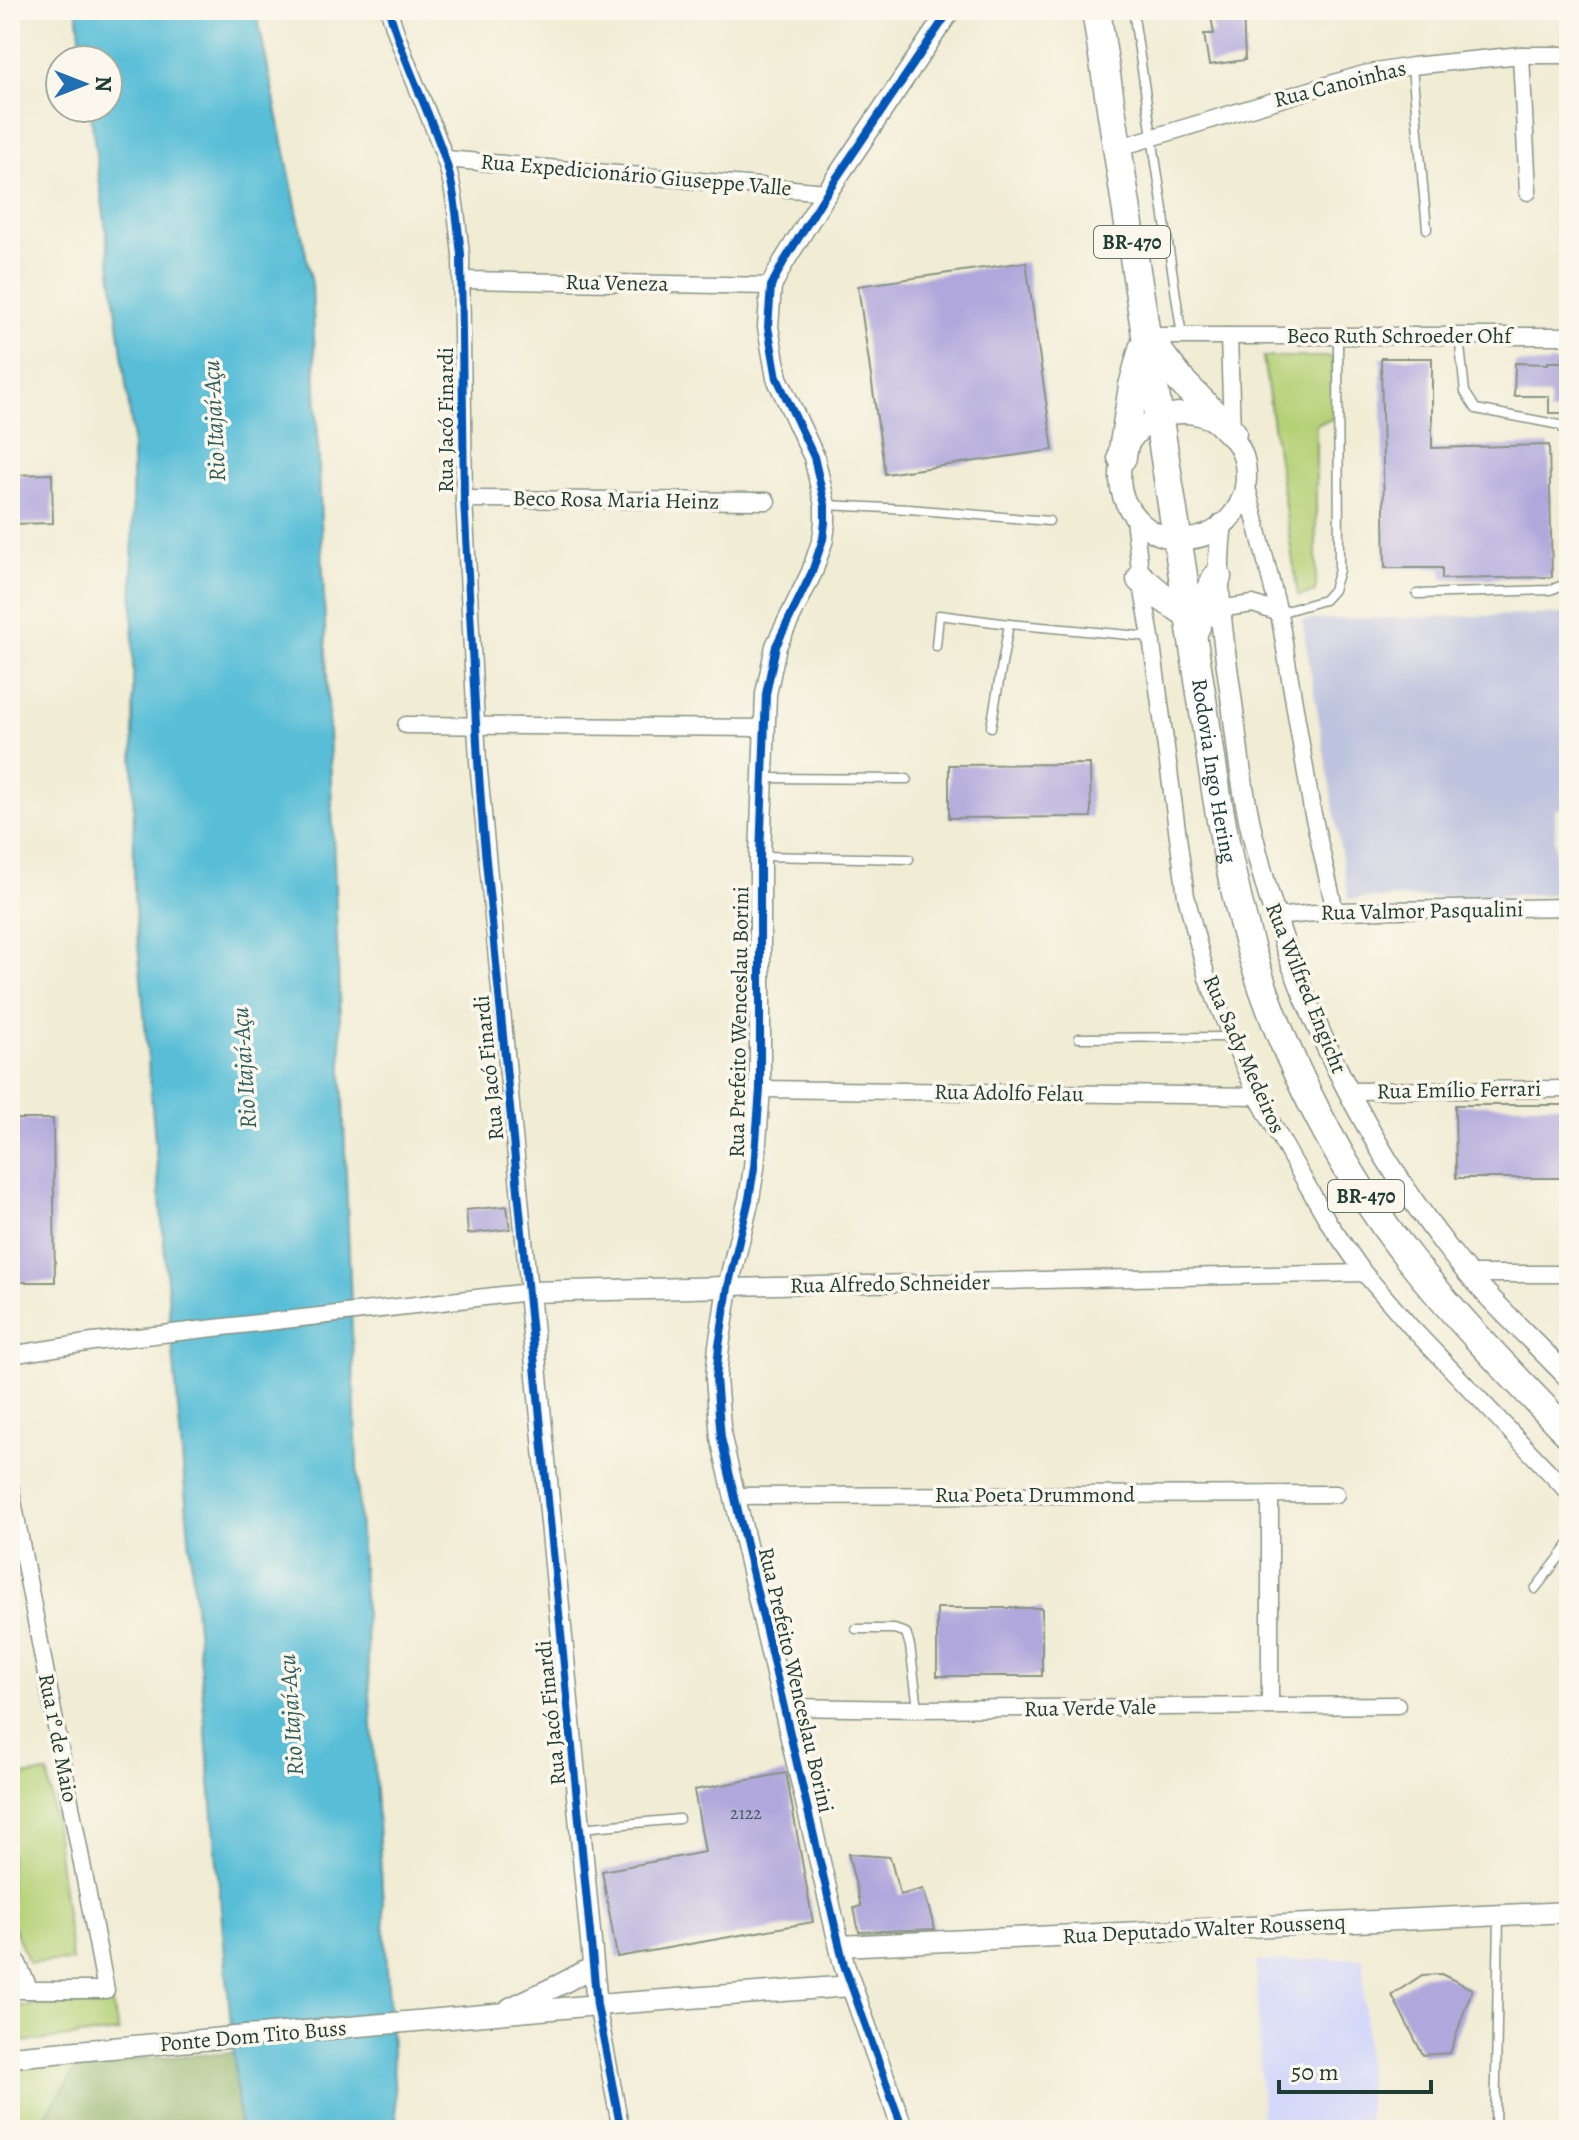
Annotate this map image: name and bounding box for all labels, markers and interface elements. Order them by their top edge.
north arrow [44,44,124,124]
street label: Rua Canoinhas [1271,53,1409,115]
text: N [88,76,118,92]
street label: Rua Expedicionário Giuseppe Valle [479,146,793,204]
road number: BR-470 [1094,226,1170,258]
street label: Rua Veneza [565,267,670,299]
street label: Beco Ruth Schroeder Ohf [1286,321,1514,351]
street label: Rua Jacó Finardi [431,347,461,493]
water label: Rio Itajaí-Açu [195,359,233,483]
street label: Beco Rosa Maria Heinz [512,483,720,517]
street label: Rodovia Ingo Hering [1184,676,1244,866]
street label: Rua Prefeito Wenceslau Borini [722,886,756,1158]
street label: Rua Valmor Pasqualini [1320,894,1524,928]
street label: Rua Wilfred Engicht [1258,898,1354,1078]
street label: Rua Sady Medeiros [1196,970,1292,1138]
street label: Rua Jacó Finardi [466,994,512,1142]
water label: Rio Itajaí-Açu [224,1006,264,1130]
street label: Rua Emílio Ferrari [1376,1074,1542,1106]
street label: Rua Adolfo Felau [934,1077,1084,1109]
road number: BR-470 [1328,1180,1404,1212]
street label: Rua Alfredo Schneider [790,1267,990,1301]
street label: Rua Poeta Drummond [935,1480,1135,1510]
street label: Rua Prefeito Wenceslau Borini [751,1544,841,1816]
street label: Rua Jacó Finardi [528,1639,574,1787]
water label: Rio Itajaí-Açu [271,1653,311,1777]
street label: Rua 1º de Maio [31,1671,85,1805]
street label: Rua Verde Vale [1024,1692,1156,1724]
house number: 2122 [730,1801,762,1825]
street label: Rua Deputado Walter Roussenq [1062,1907,1346,1951]
street label: Ponte Dom Tito Buss [158,2013,348,2059]
scale bar [1279,2044,1431,2094]
text: 50 m [1291,2056,1339,2088]

